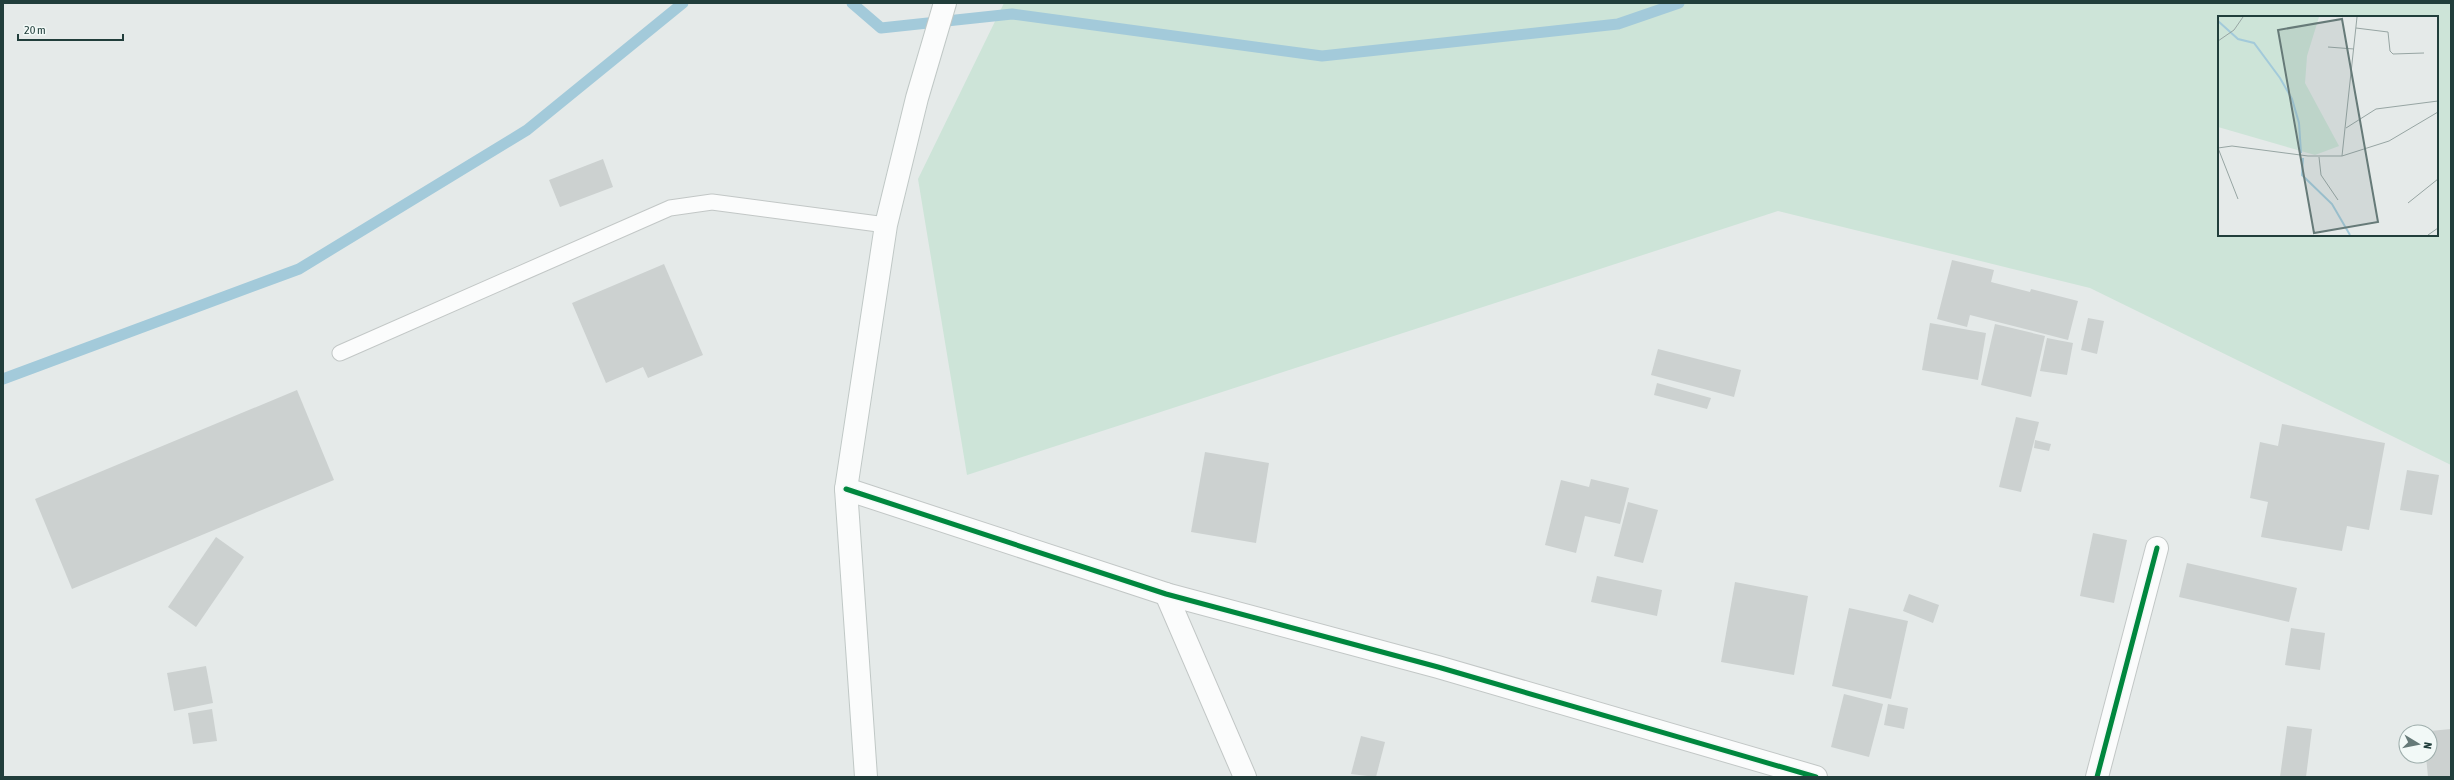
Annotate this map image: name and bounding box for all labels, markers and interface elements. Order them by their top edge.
scale bar [18,16,123,42]
inset map [2218,16,2438,236]
text: 20 m [24,23,46,37]
north arrow [2398,724,2438,764]
text: N [2421,741,2434,750]

